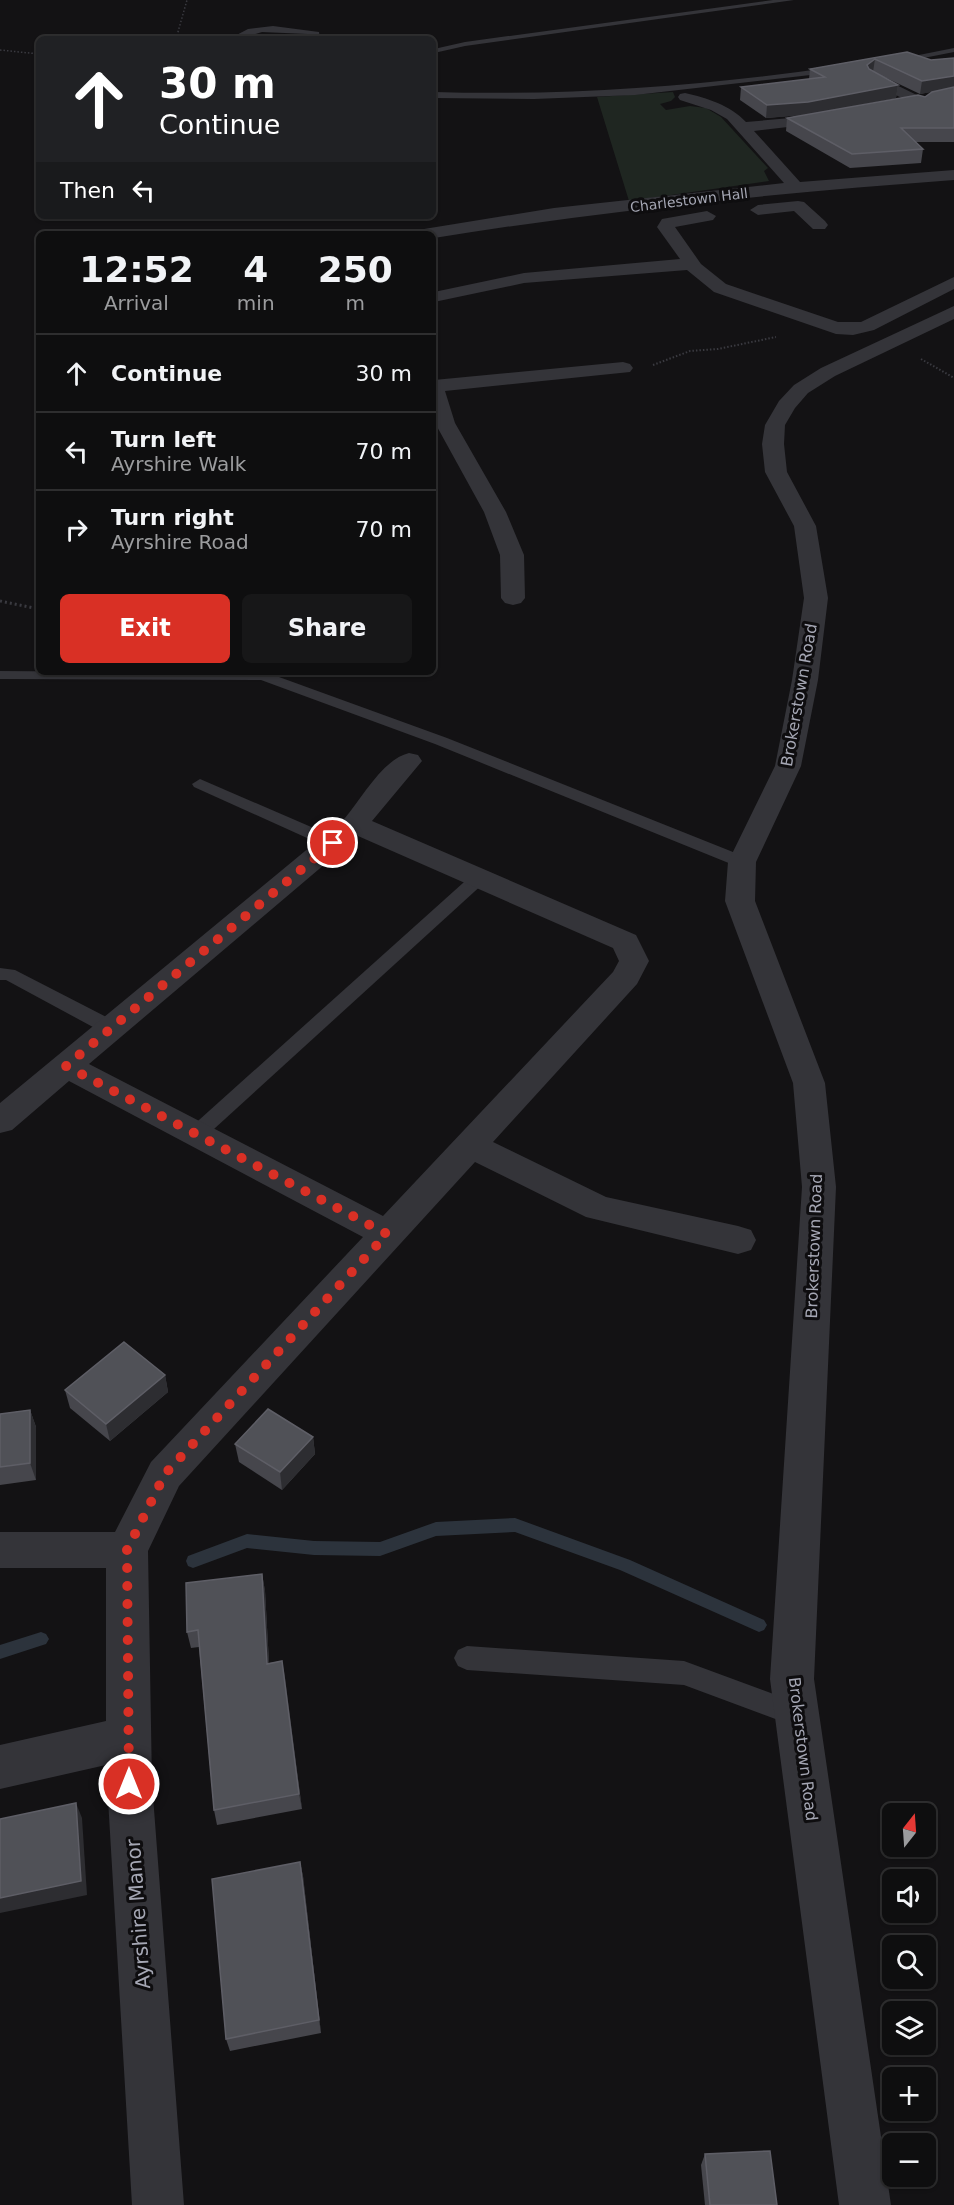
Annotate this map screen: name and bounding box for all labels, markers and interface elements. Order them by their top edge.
text: 30 m [159,59,276,108]
icon: ahead [60,60,138,138]
text: Continue [159,109,280,140]
icon: left [127,174,160,207]
text: Then [60,178,115,203]
street label: Charlestown Hall [629,185,749,215]
text: 12:52 [79,249,194,290]
text: 4 [243,249,268,290]
text: 250 [318,249,393,290]
text: Arrival [104,291,169,315]
text: min [237,291,275,315]
text: m [346,291,365,315]
icon: ahead [60,357,93,390]
text: Continue [111,361,222,386]
text: 30 m [356,361,412,386]
text: Turn left [111,427,216,452]
icon: left [60,435,93,468]
text: 70 m [356,439,412,464]
text: Ayrshire Walk [111,452,246,476]
text: Turn right [111,505,234,530]
icon: right [60,513,93,546]
text: 70 m [356,517,412,542]
text: Ayrshire Road [111,530,249,554]
button: Exit [60,594,230,663]
button: Share [242,594,412,663]
street label: Brokerstown Road [777,622,821,768]
pin [307,817,358,868]
icon: arrive [316,826,349,859]
street label: Brokerstown Road [802,1173,826,1319]
street label: Brokerstown Road [785,1676,821,1822]
position arrow [97,1752,161,1816]
north arrow [882,1803,936,1857]
map controls [882,1803,936,2187]
street label: Ayrshire Manor [121,1838,155,1990]
button: sound [882,1869,936,1923]
button: search [882,1935,936,1989]
button: layers [882,2001,936,2055]
button: + [882,2067,936,2121]
button: − [882,2133,936,2187]

